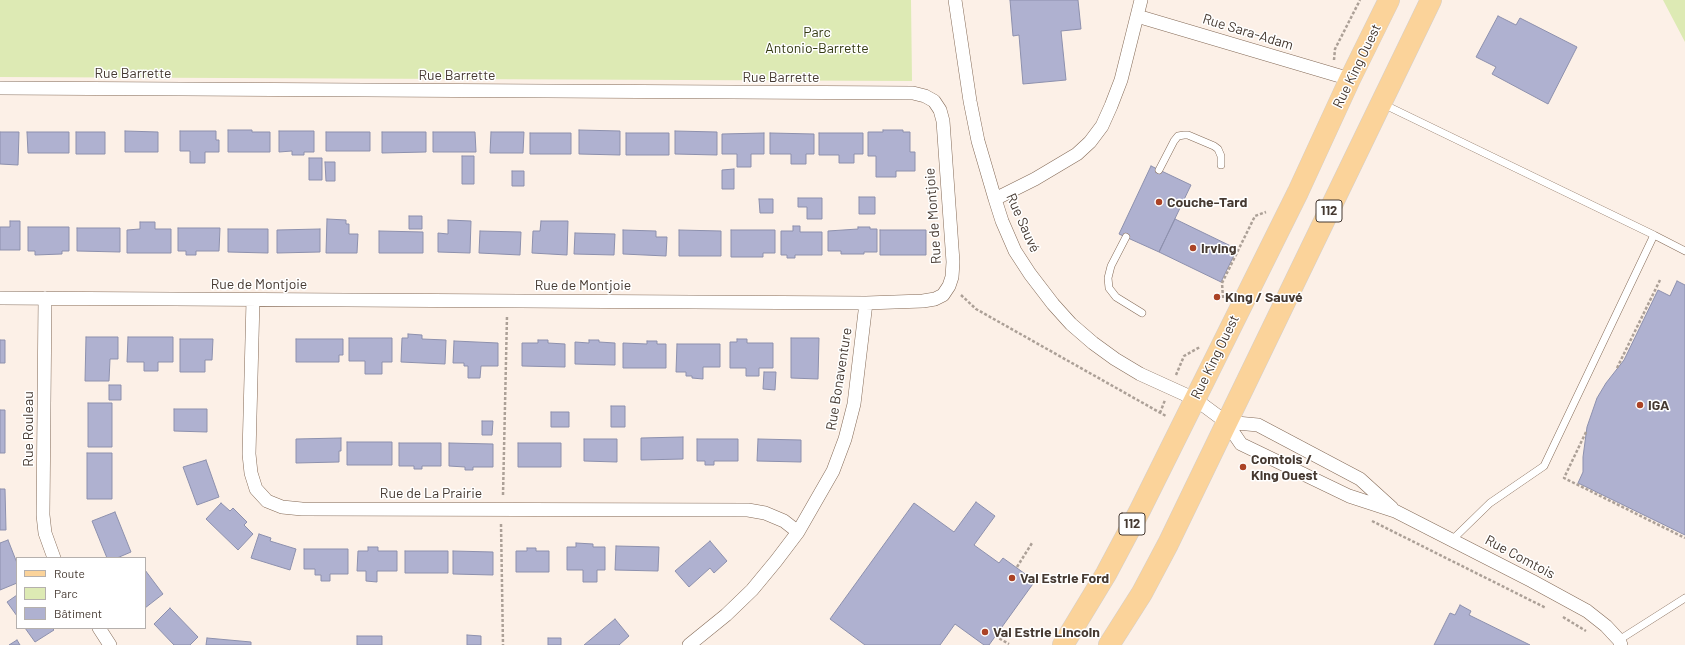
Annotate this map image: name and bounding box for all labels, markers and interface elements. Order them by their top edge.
street label: Rue Sara-Adam [1201,10,1295,54]
street label: Rue King Ouest [1329,21,1385,111]
park label: Parc Antonio-Barrette [765,24,869,56]
street label: Rue Barrette [94,65,172,81]
street label: Rue Barrette [418,67,496,83]
street label: Rue Barrette [742,69,820,85]
street label: Rue de Montjoie [921,167,945,265]
street label: Rue Sauvé [1003,191,1043,255]
place label: Couche-Tard [1167,194,1247,210]
marker: Couche-Tard [1154,197,1164,207]
road number: 112 [1316,200,1342,222]
place label: Irving [1201,240,1236,256]
marker: Irving [1188,243,1198,253]
street label: Rue de Montjoie [211,276,307,292]
street label: Rue de Montjoie [535,277,631,293]
place label: King / Sauvé [1225,289,1303,305]
marker: King / Sauvé [1212,292,1222,302]
street label: Rue King Ouest [1187,312,1243,402]
street label: Rue Bonaventure [823,326,855,432]
street label: Rue Rouleau [20,391,36,467]
place label: IGA [1648,397,1669,413]
marker: IGA [1635,400,1645,410]
place label: Comtois / King Ouest [1251,451,1318,484]
marker: Comtois / King Ouest [1238,462,1248,472]
street label: Rue de La Prairie [380,485,482,501]
road number: 112 [1119,513,1145,535]
street label: Rue Comtois [1482,532,1558,582]
legend [16,557,146,629]
text: Route [54,566,85,580]
place label: Val Estrie Ford [1020,570,1109,586]
marker: Val Estrie Ford [1007,573,1017,583]
text: Parc [54,586,78,600]
text: Bâtiment [54,606,102,620]
place label: Val Estrie Lincoln [993,624,1100,640]
marker: Val Estrie Lincoln [980,627,990,637]

